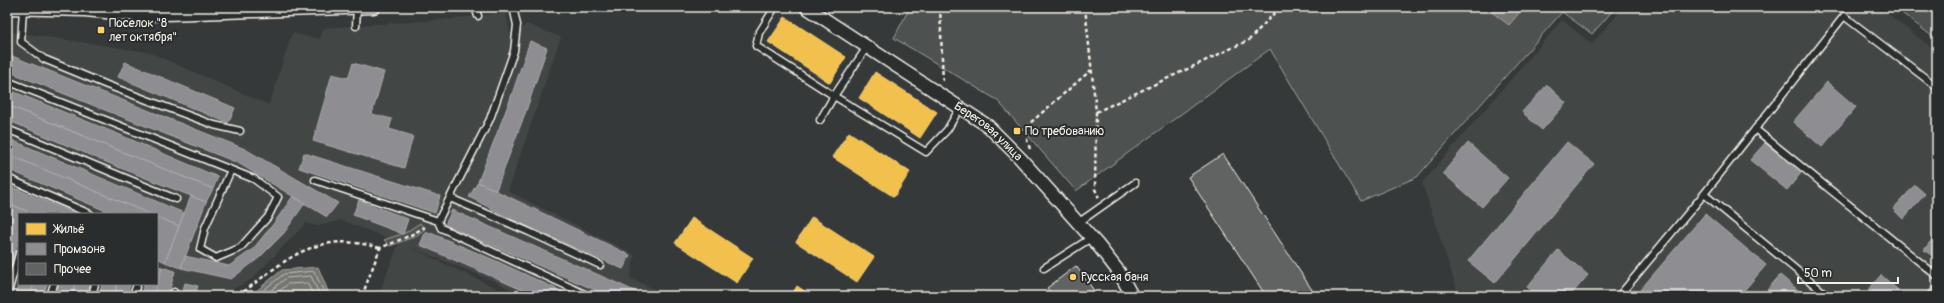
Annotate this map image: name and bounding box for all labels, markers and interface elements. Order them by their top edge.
place label: Поселок "8 лет октября" [109,16,177,45]
marker: Поселок "8 лет октября" [96,25,106,35]
street label: Береговая улица [951,99,1026,164]
place label: По требованию [1025,124,1104,139]
marker: По требованию [1012,126,1022,136]
legend [18,213,158,285]
text: Жильё [52,222,85,237]
text: Промзона [54,242,105,257]
scale bar [1798,259,1898,285]
text: Прочее [54,262,91,277]
text: 50 m [1804,266,1832,281]
place label: Русская баня [1081,270,1149,285]
marker: Русская баня [1068,272,1078,282]

